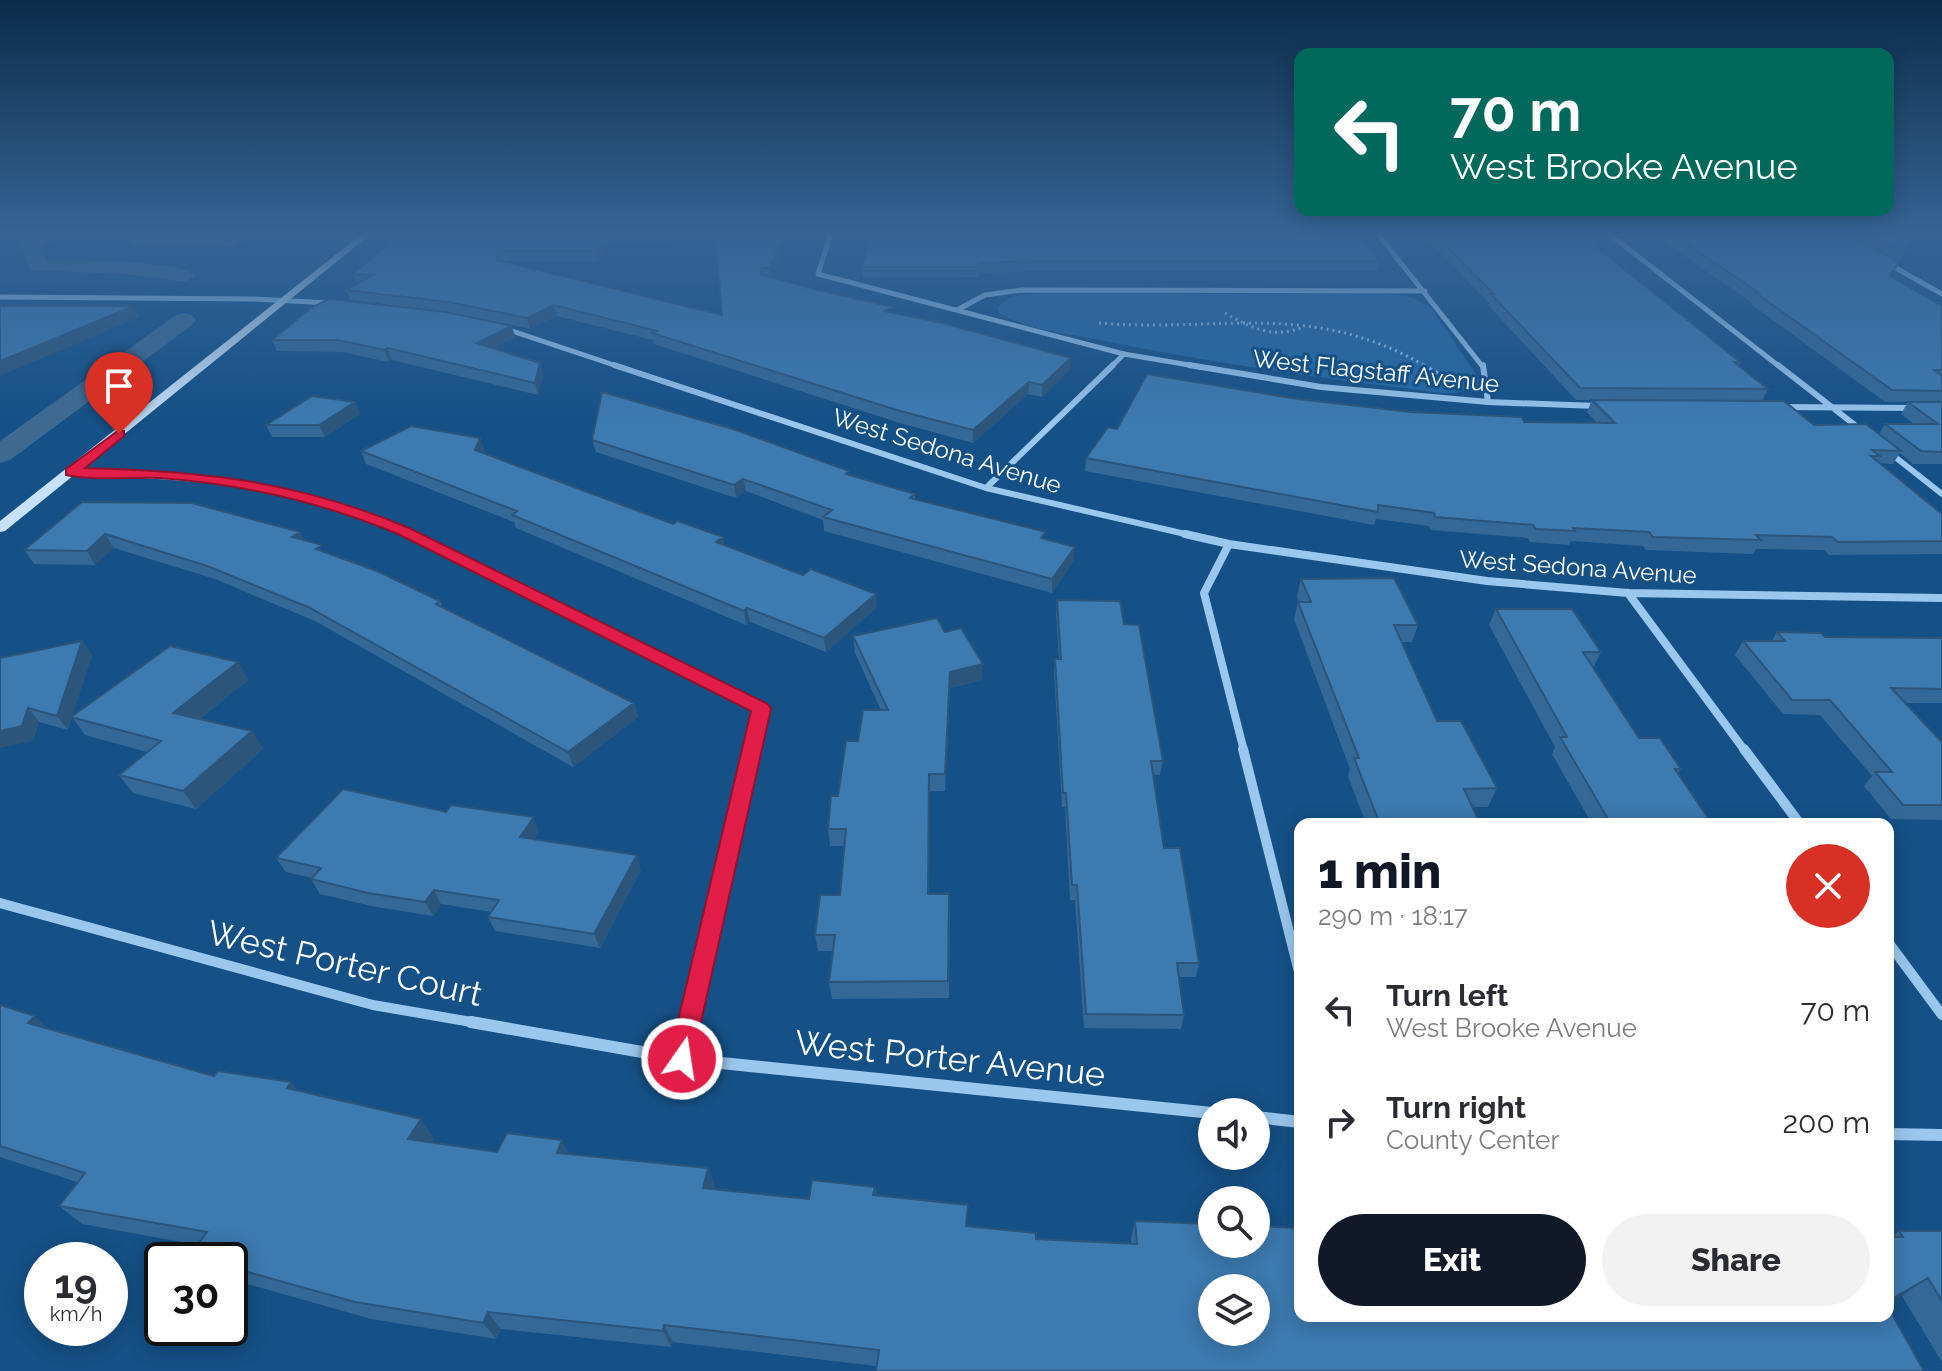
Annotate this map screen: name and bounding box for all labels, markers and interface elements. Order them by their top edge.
text: 70 m [1450,78,1581,144]
icon: left [1318,80,1422,184]
text: West Brooke Avenue [1450,145,1798,187]
street label: West Flagstaff Avenue [1251,344,1501,398]
pin [85,352,153,434]
icon: arrive [97,364,141,408]
street label: West Sedona Avenue [829,402,1065,500]
street label: West Sedona Avenue [1458,544,1698,590]
text: 1 min [1318,843,1441,899]
button: close [1786,844,1870,928]
text: 290 m · 18:17 [1318,901,1468,931]
street label: West Porter Court [204,912,487,1014]
text: Turn left [1386,978,1508,1013]
icon: left [1318,988,1362,1032]
text: 70 m [1800,993,1870,1028]
text: West Brooke Avenue [1386,1013,1637,1043]
position arrow [640,1017,724,1101]
street label: West Porter Avenue [793,1022,1107,1094]
text: Turn right [1386,1090,1526,1125]
map controls [1198,1098,1270,1346]
button: sound [1198,1098,1270,1170]
icon: right [1318,1100,1362,1144]
text: 200 m [1782,1105,1870,1140]
text: County Center [1386,1125,1560,1155]
button: search [1198,1186,1270,1258]
button: Exit [1318,1214,1586,1306]
button: Share [1602,1214,1870,1306]
speed limit sign: 30 [144,1242,248,1346]
text: 19 [54,1260,98,1307]
button: layers [1198,1274,1270,1346]
text: km/h [50,1302,102,1326]

